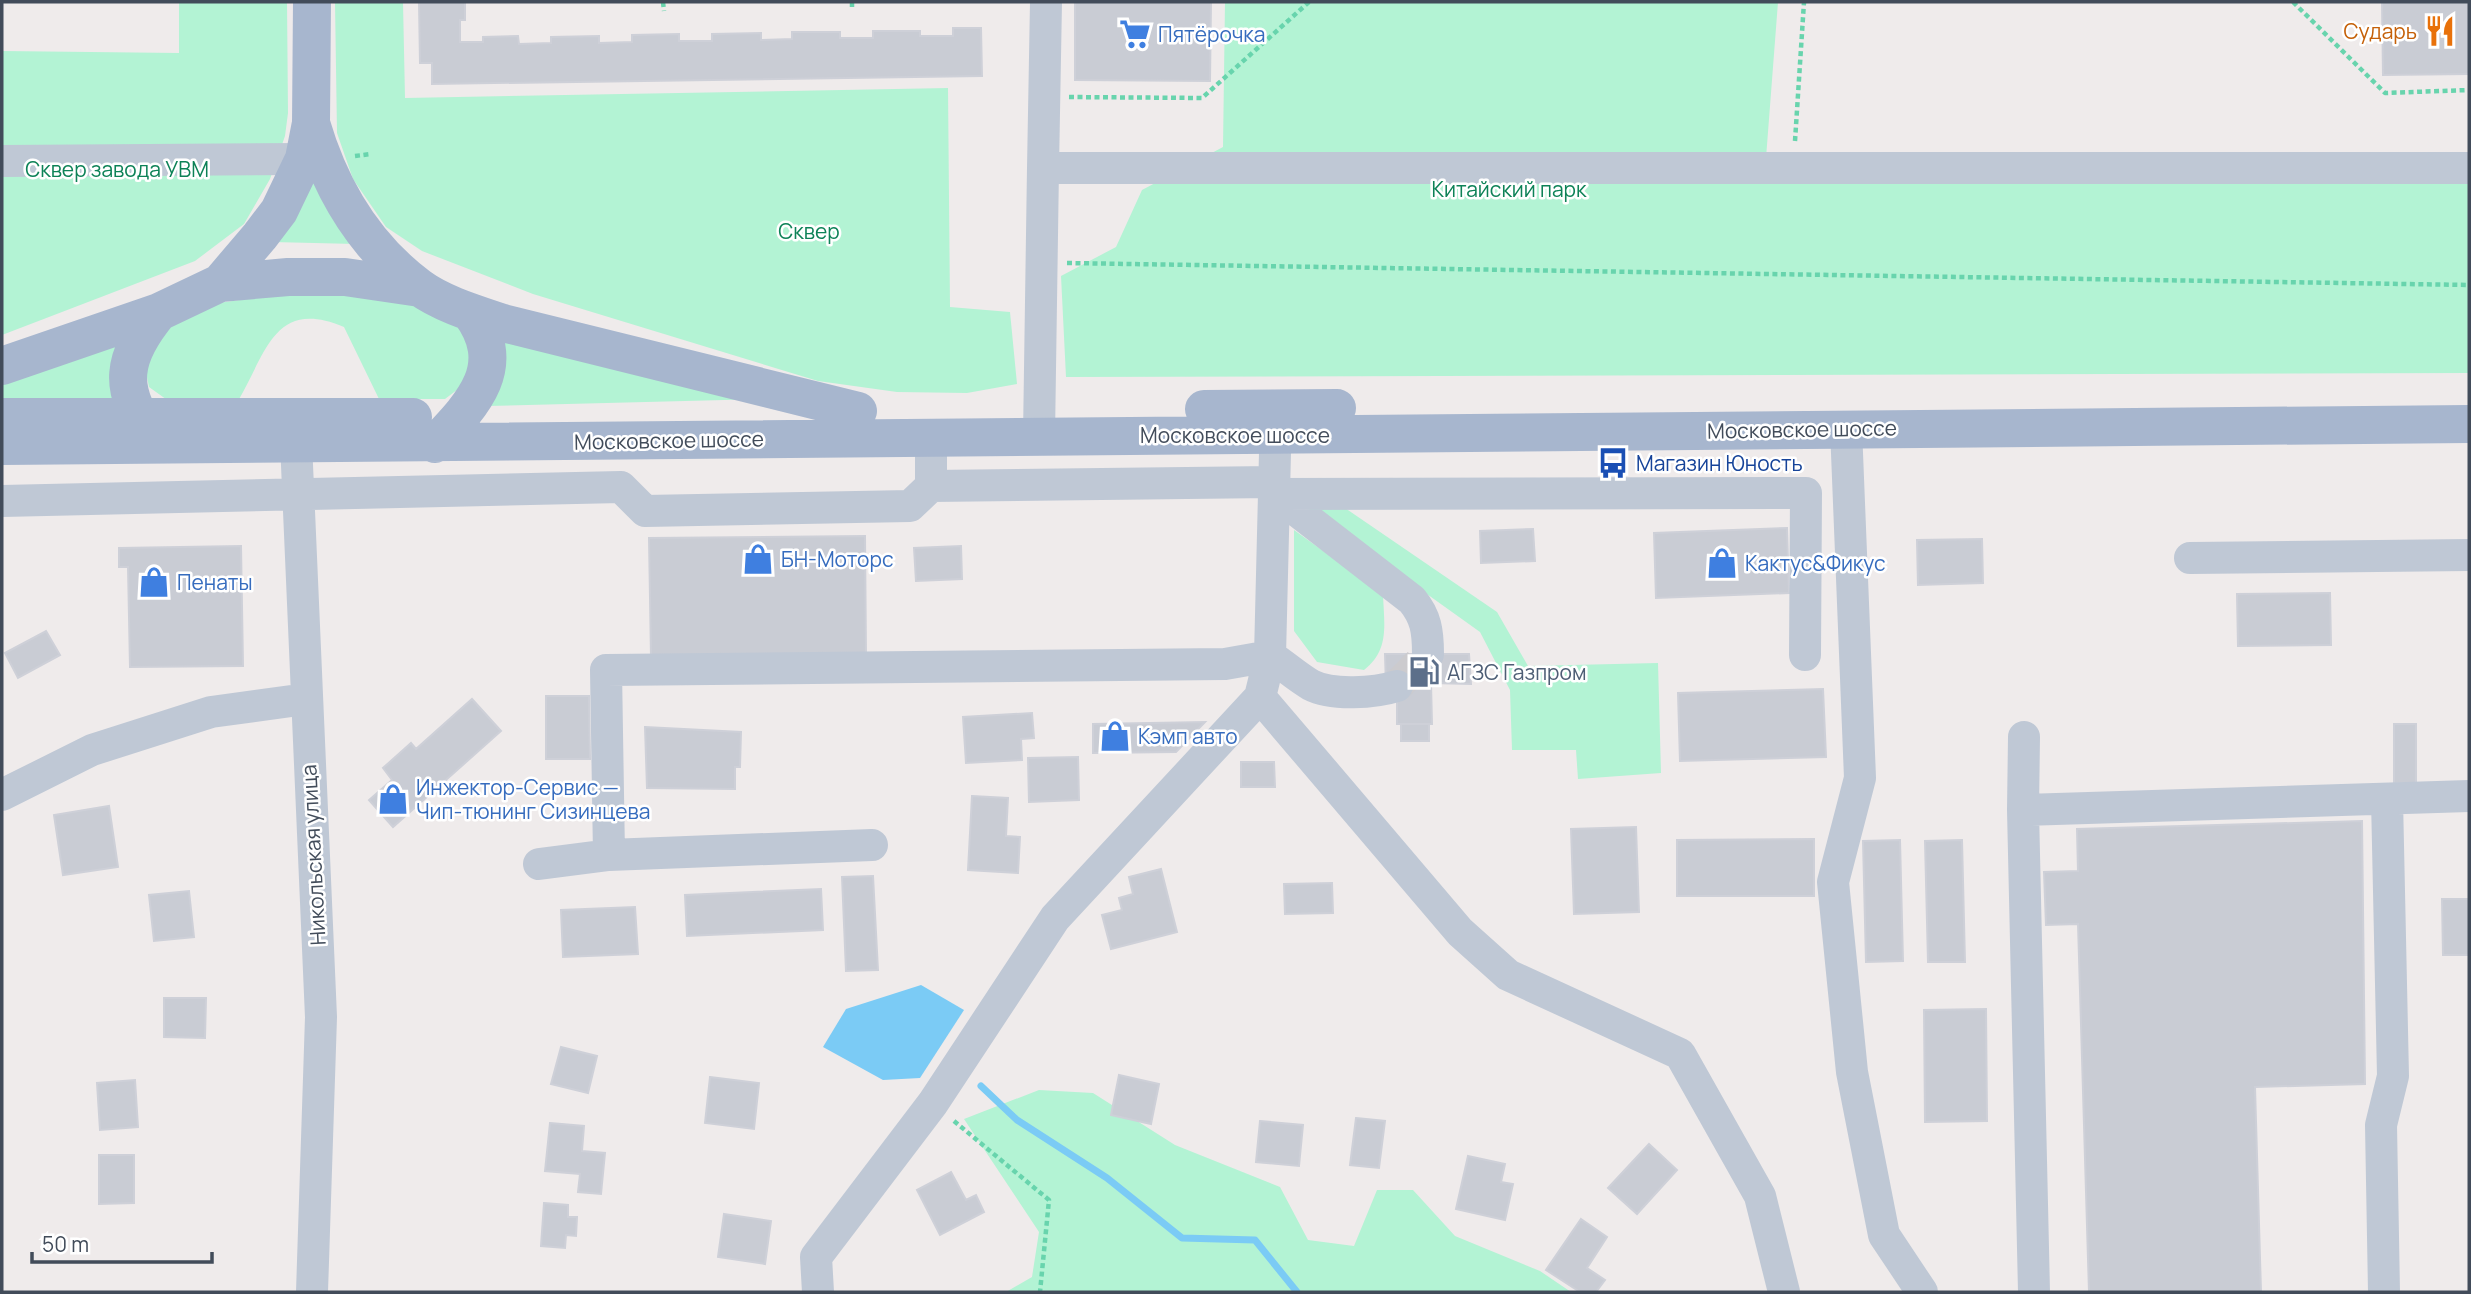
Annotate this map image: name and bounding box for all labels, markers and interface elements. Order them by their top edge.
restaurant icon: Сударь [2423,14,2457,48]
supermarket icon: Пятёрочка [1118,17,1152,51]
place label: Сударь [2343,17,2417,45]
place label: Пятёрочка [1158,20,1265,48]
park label: Сквер завода УВМ [25,155,209,183]
park label: Китайский парк [1432,175,1587,203]
park label: Сквер [778,217,840,245]
street label: Московское шоссе [1707,413,1897,445]
street label: Московское шоссе [1140,421,1330,449]
street label: Московское шоссе [574,424,764,456]
bus stop icon: Магазин Юность [1596,446,1630,480]
place label: Магазин Юность [1636,449,1803,477]
shop icon: БН-Моторс [741,542,775,576]
place label: БН-Моторс [781,545,894,573]
shop icon: Кактус&Фикус [1705,546,1739,580]
place label: Кактус&Фикус [1745,549,1886,577]
shop icon: Пенаты [137,565,171,599]
place label: Пенаты [177,568,253,596]
fuel station icon: АГЗС Газпром [1407,655,1441,689]
place label: АГЗС Газпром [1447,658,1586,686]
shop icon: Кэмп авто [1098,719,1132,753]
place label: Кэмп авто [1138,722,1238,750]
street label: Никольская улица [294,764,332,946]
place label: Инжектор-Сервис — Чип-тюнинг Сизинцева [416,773,650,825]
shop icon: Инжектор-Сервис — Чип-тюнинг Сизинцева [376,782,410,816]
scale bar [32,1220,212,1264]
text: 50 m [42,1230,89,1258]

